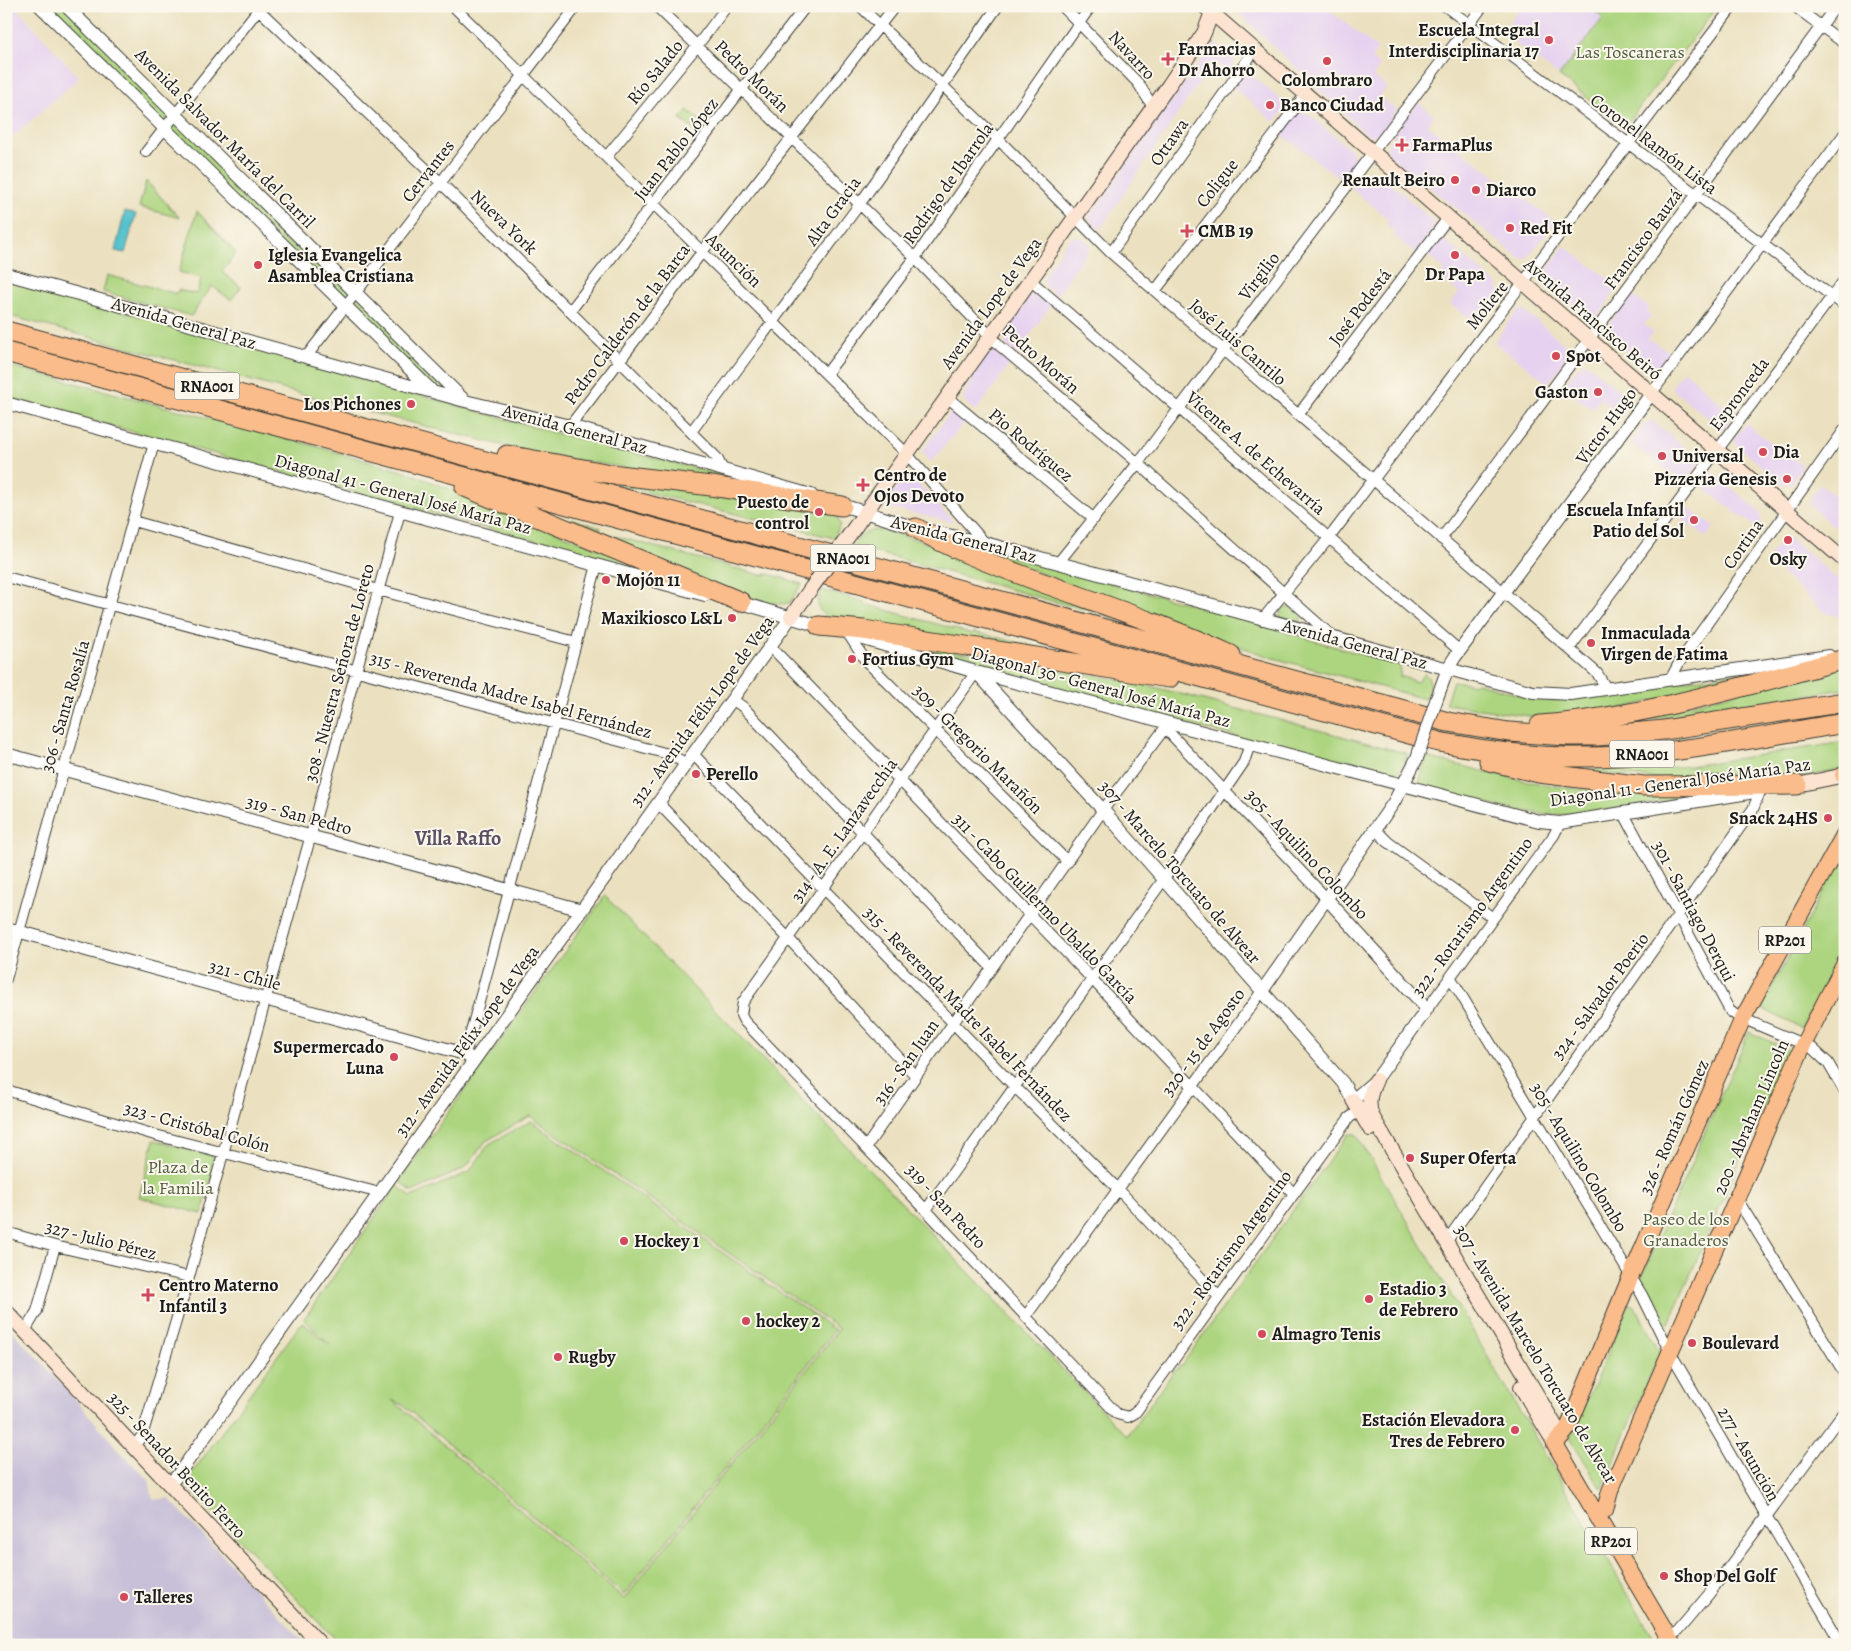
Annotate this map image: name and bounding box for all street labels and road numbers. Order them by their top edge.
street label: Navarro [1103,25,1161,85]
street label: Río Salado [621,34,689,110]
street label: Pedro Morán [710,34,795,118]
street label: Avenida Salvador María del Carril [129,42,321,234]
street label: Coronel Ramón Lista [1585,88,1723,200]
street label: Juan Pablo López [628,92,724,206]
street label: Ottawa [1144,113,1194,171]
street label: Rodrigo de Ibarrola [897,117,999,249]
street label: Cervantes [396,135,460,207]
street label: Coligue [1190,153,1244,213]
street label: Alta Gracia [799,171,867,251]
street label: Francisco Bauzá [1598,183,1688,294]
street label: Nueva York [465,184,543,260]
street label: Asunción [700,227,767,293]
street label: Avenida Lope de Vega [934,232,1047,375]
street label: Pedro Calderón de la Barca [558,238,696,410]
street label: Virgilio [1232,247,1285,306]
street label: Avenida Francisco Beiró [1518,252,1667,386]
street label: José Podestá [1323,263,1397,350]
street label: Moliere [1460,275,1514,335]
street label: Avenida General Paz [108,291,259,355]
street label: José Luis Cantilo [1184,293,1292,391]
street label: Pedro Morán [997,319,1085,399]
street label: Espronceda [1703,352,1775,436]
road number: RNA001 [174,372,240,400]
street label: Víctor Hugo [1569,383,1642,470]
street label: Vicente A. de Echevarría [1180,385,1331,521]
street label: Avenida General Paz [499,398,650,460]
street label: Pio Rodríguez [984,403,1078,487]
street label: Diagonal 41 - General José María Paz [272,448,534,540]
street label: Avenida General Paz [888,509,1039,569]
street label: Cortina [1717,514,1769,574]
road number: RNA001 [810,544,876,572]
street label: 308 - Nuestra Señora de Loreto [298,561,380,785]
street label: 312 - Avenida Félix Lope de Vega [624,610,780,812]
street label: Avenida General Paz [1279,613,1430,675]
street label: 306 - Santa Rosalía [35,636,96,775]
street label: Diagonal 30 - General José María Paz [968,641,1234,733]
street label: 315 - Reverenda Madre Isabel Fernández [367,646,655,744]
street label: 309 - Gregorio Marañón [908,679,1048,819]
road number: RNA001 [1610,741,1674,768]
street label: Diagonal 11 - General José María Paz [1548,752,1812,812]
street label: 314 - A. E. Lanzavecchia [785,753,903,907]
street label: 307 - Marcelo Torcuato de Alvear [1094,775,1267,969]
street label: 305 - Aquilino Colombo [1240,783,1374,925]
street label: 319 - San Pedro [243,789,355,841]
street label: 311 - Cabo Guillermo Ubaldo García [947,807,1143,1009]
street label: 322 - Rotarismo Argentino [1406,832,1538,1002]
street label: 301 - Santiago Derqui [1647,836,1741,986]
street label: 315 - Reverenda Madre Isabel Fernández [858,901,1078,1127]
road number: RP201 [1759,926,1811,954]
street label: 324 - Salvador Poerio [1546,928,1654,1064]
street label: 312 - Avenida Félix Lope de Vega [389,940,545,1142]
street label: 321 - Chile [206,954,284,996]
street label: 320 - 15 de Agosto [1156,983,1250,1101]
street label: 316 - San Juan [868,1014,944,1110]
street label: 200 - Abraham Lincoln [1707,1036,1795,1198]
street label: 326 - Román Gómez [1633,1056,1715,1198]
street label: 305 - Aquilino Colombo [1525,1078,1633,1236]
street label: 323 - Cristóbal Colón [121,1096,273,1158]
street label: 319 - San Pedro [900,1158,992,1254]
street label: 322 - Rotarismo Argentino [1165,1165,1297,1335]
street label: 327 - Julio Pérez [43,1215,159,1265]
street label: 307 - Avenida Marcelo Torcuato de Alvear [1449,1220,1623,1488]
street label: 325 - Senador Benito Ferro [103,1386,252,1544]
street label: 277 - Asunción [1712,1402,1786,1506]
road number: RP201 [1585,1528,1637,1554]

